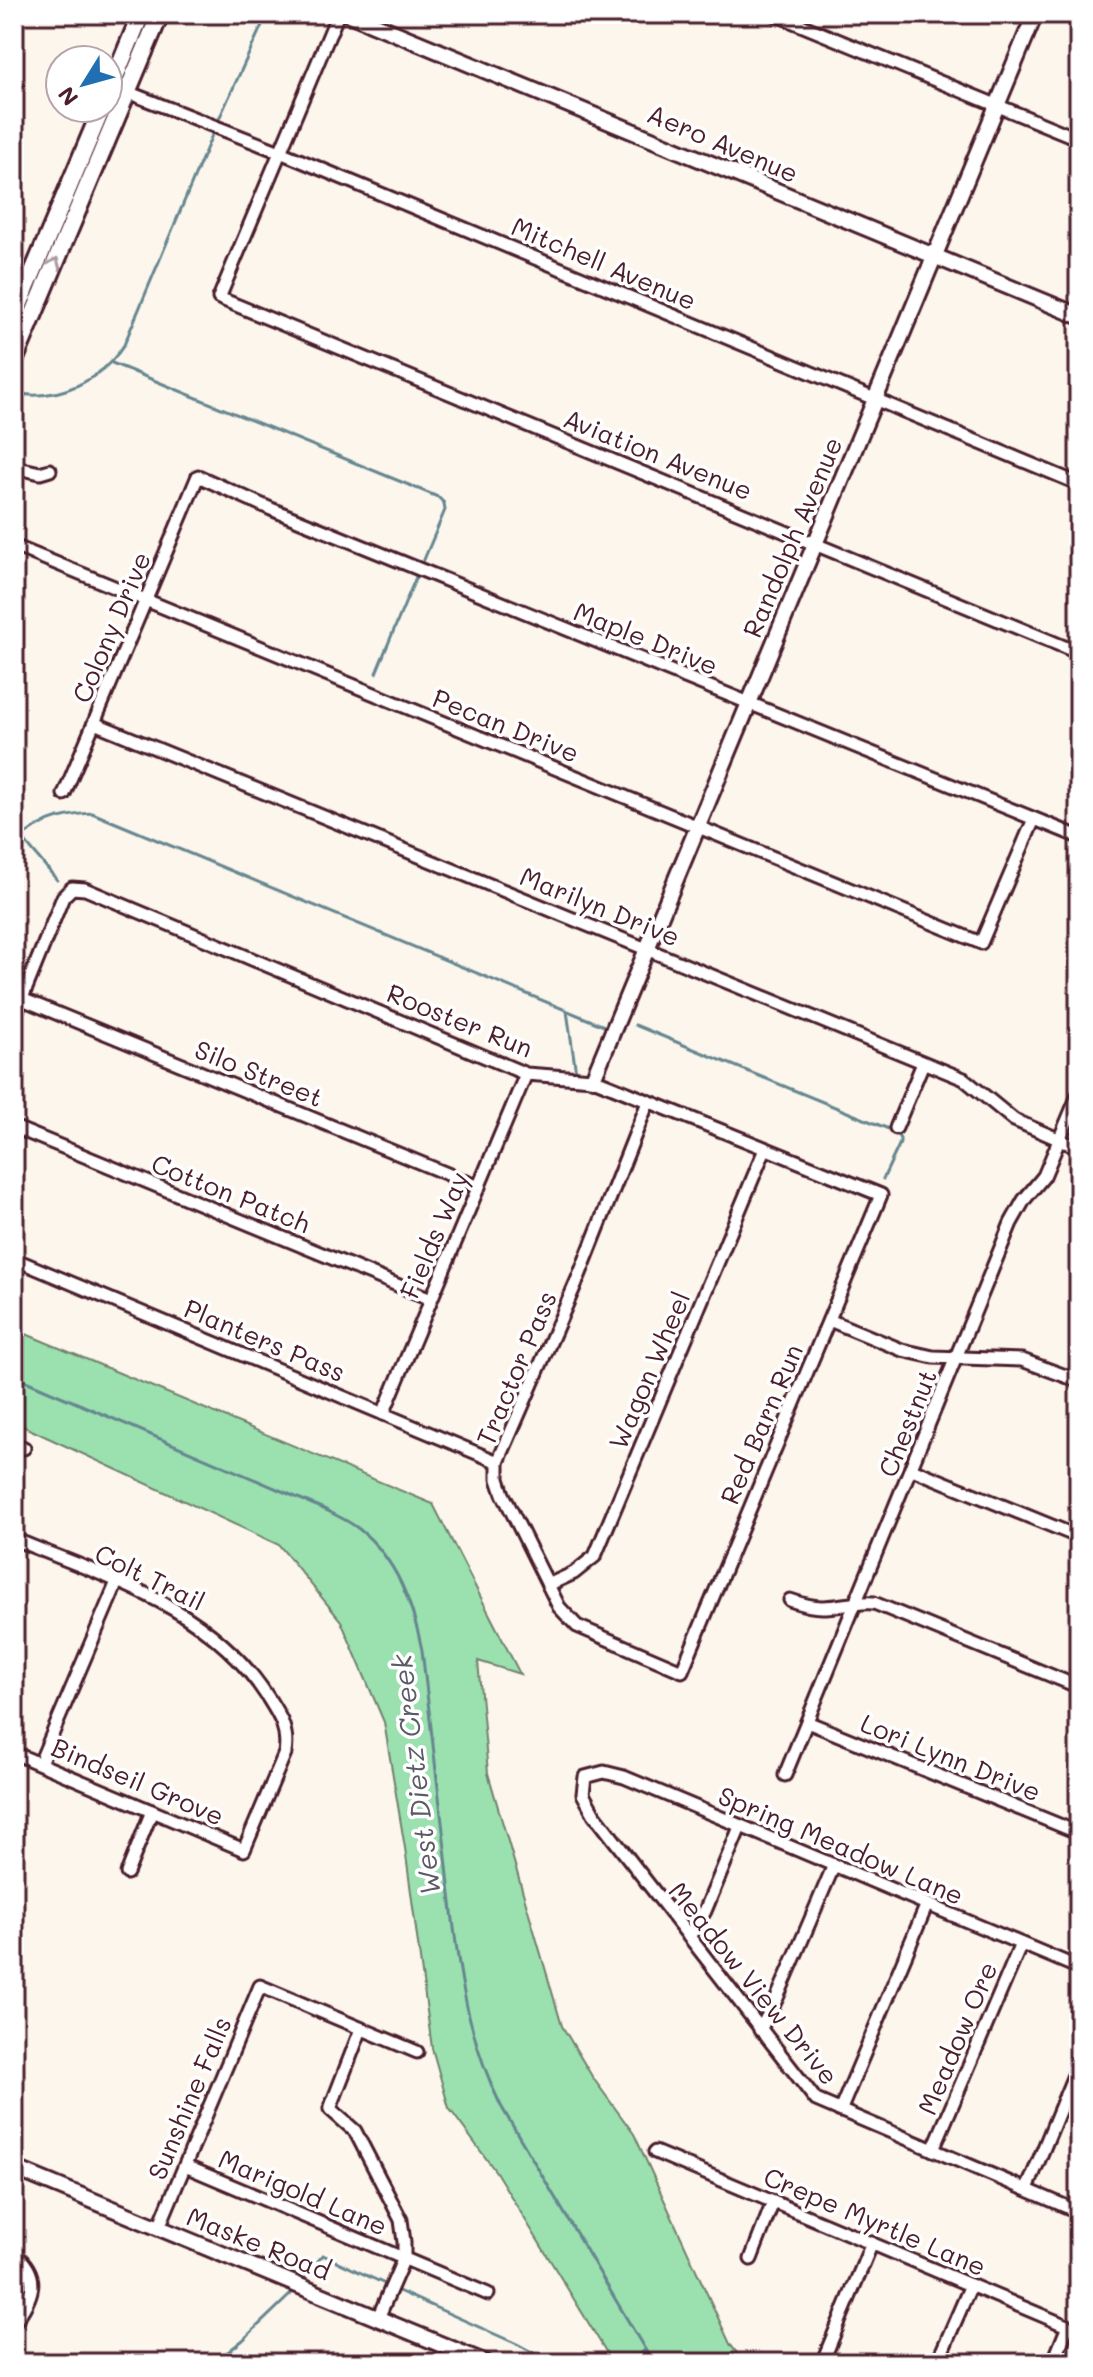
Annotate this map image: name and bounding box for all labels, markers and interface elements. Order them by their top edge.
north arrow [44,44,124,124]
text: N [51,81,84,112]
street label: Aero Avenue [642,96,804,190]
street label: Mitchell Avenue [506,209,702,317]
one-way arrow [45,257,62,271]
street label: Aviation Avenue [559,401,757,507]
street label: Randolph Avenue [734,432,850,642]
street label: Colony Drive [64,546,158,708]
street label: Maple Drive [569,594,723,682]
street label: Pecan Drive [428,680,584,770]
street label: Marilyn Drive [515,858,685,954]
street label: Rooster Run [382,975,538,1065]
street label: Silo Street [190,1032,328,1114]
street label: Cotton Patch [147,1146,315,1240]
street label: Fields Way [392,1166,476,1304]
street label: Tractor Pass [468,1286,564,1450]
street label: Wagon Wheel [600,1286,698,1454]
street label: Planters Pass [179,1291,351,1389]
street label: Red Barn Run [712,1339,810,1509]
street label: Chestnut [870,1364,944,1482]
street label: Colt Trail [89,1536,211,1618]
water label: West Dietz Creek [382,1651,448,1897]
street label: Lori Lynn Drive [856,1705,1046,1809]
street label: Bindseil Grove [47,1729,229,1833]
street label: Spring Meadow Lane [713,1778,969,1912]
street label: Meadow View Drive [662,1875,846,2091]
street label: Meadow Ore [909,1956,1005,2120]
street label: Sunshine Falls [139,2011,239,2185]
street label: Marigold Lane [213,2141,393,2243]
street label: Crepe Myrtle Lane [759,2159,991,2283]
street label: Maske Road [182,2199,336,2287]

